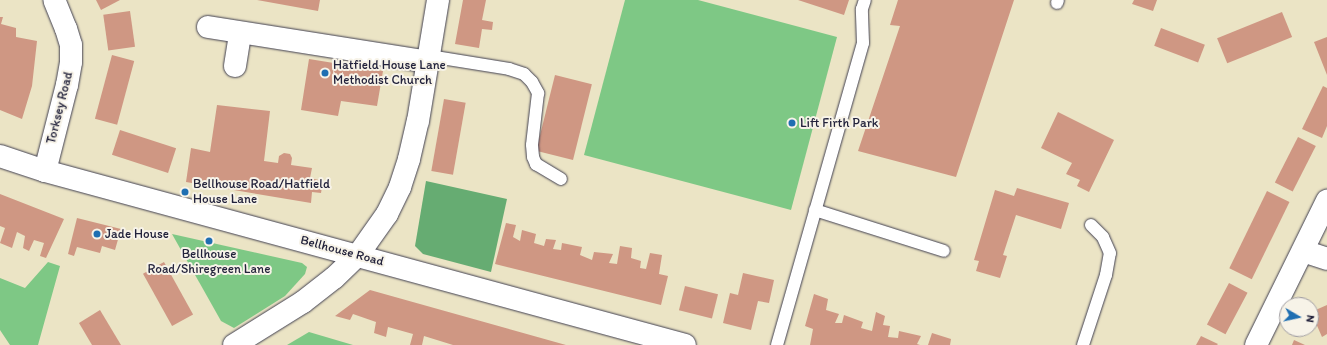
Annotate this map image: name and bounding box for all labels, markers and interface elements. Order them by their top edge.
place label: Hatfield House Lane Methodist Church [333,58,446,89]
marker: Hatfield House Lane Methodist Church [320,68,330,78]
street label: Torksey Road [44,70,76,146]
place label: Lift Firth Park [800,115,878,131]
marker: Lift Firth Park [787,118,797,128]
place label: Bellhouse Road/Hatfield House Lane [193,177,330,208]
marker: Bellhouse Road/Hatfield House Lane [180,187,190,197]
place label: Jade House [105,226,169,242]
marker: Jade House [92,229,102,239]
street label: Bellhouse Road [299,232,385,270]
marker: Bellhouse Road/Shiregreen Lane [204,236,214,246]
place label: Bellhouse Road/Shiregreen Lane [147,247,271,278]
north arrow [1279,297,1319,337]
text: N [1303,314,1317,323]

